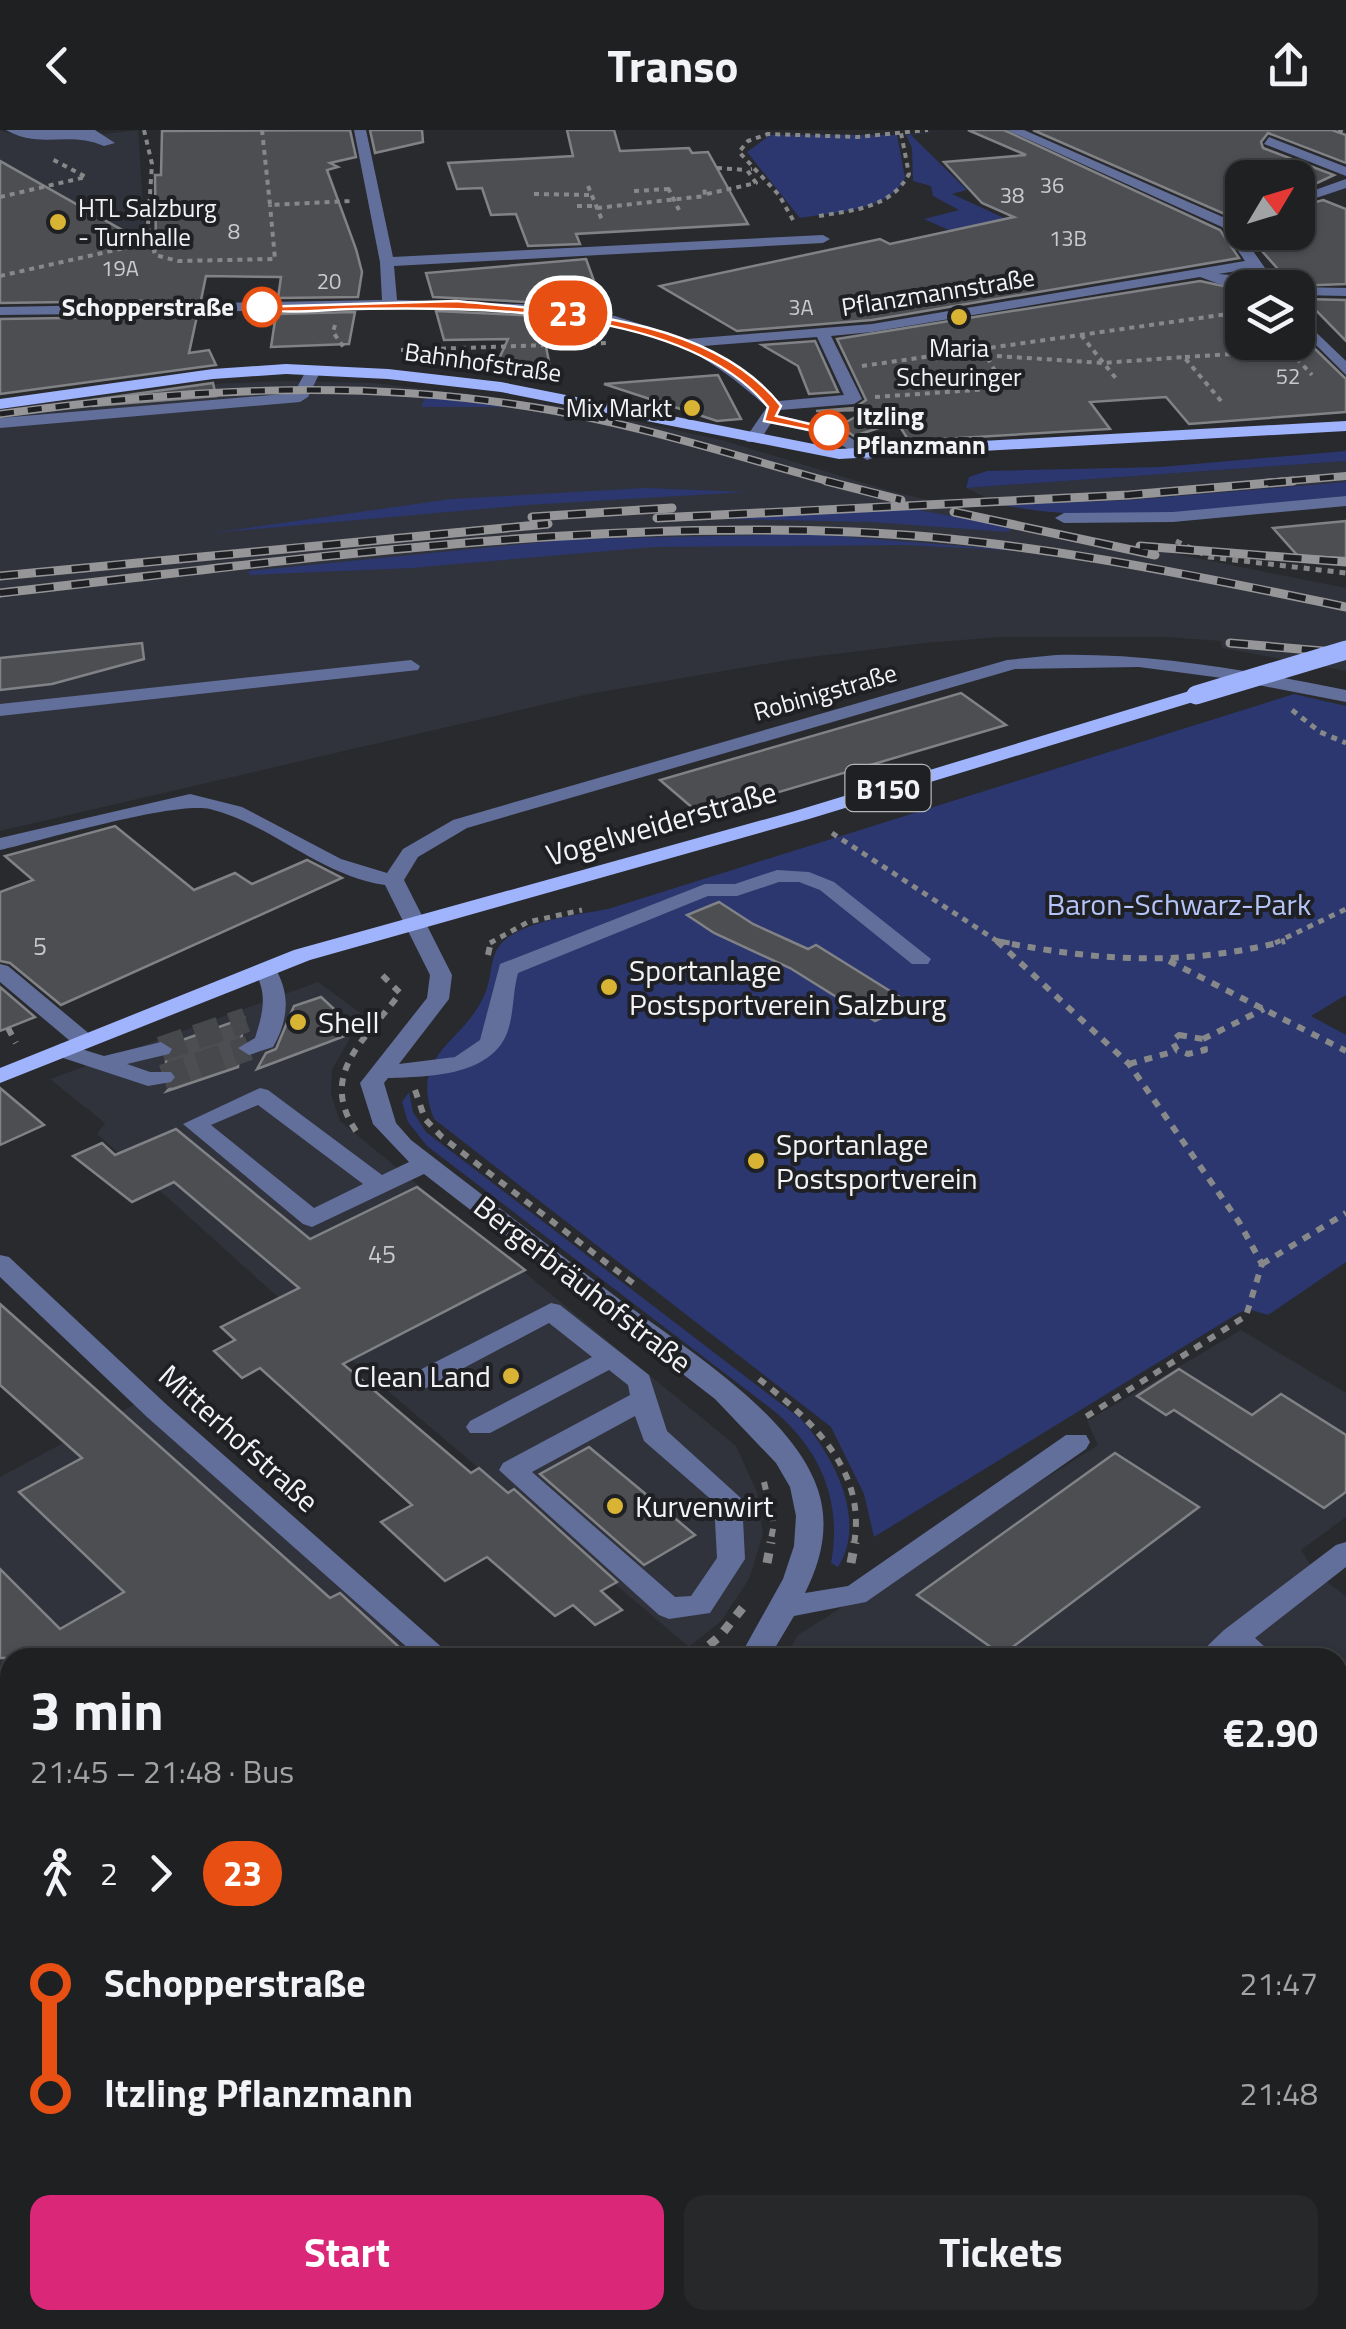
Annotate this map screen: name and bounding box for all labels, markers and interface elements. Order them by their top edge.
text: Transo [607,31,739,99]
icon: back [30,38,85,93]
icon: share [1261,38,1316,93]
north arrow [1225,160,1315,250]
map controls [1225,160,1315,360]
house number: 36 [1040,168,1064,202]
house number: 38 [1000,178,1024,212]
place label: HTL Salzburg - Turnhalle [78,189,217,256]
marker: HTL Salzburg - Turnhalle [47,211,69,233]
house number: 8 [228,214,240,248]
house number: 13B [1049,221,1087,255]
house number: 19A [101,251,139,285]
street label: Pflanzmannstraße [839,258,1037,326]
house number: 20 [317,264,341,298]
button: layers [1225,270,1315,360]
line badge: 23 [523,280,613,346]
text: 23 [548,286,588,340]
place label: Schopperstraße [62,288,234,326]
marker: Schopperstraße [243,288,281,326]
house number: 3A [788,290,814,324]
marker: Maria Scheuringer [948,306,970,328]
place label: Maria Scheuringer [896,329,1022,396]
street label: Bahnhofstraße [402,332,564,392]
house number: 52 [1276,359,1300,393]
place label: Mix Markt [566,389,672,427]
marker: Mix Markt [681,397,703,419]
place label: Itzling Pflanzmann [856,397,986,464]
marker: Itzling Pflanzmann [810,411,848,449]
street label: Robinigstraße [749,653,901,731]
road number: B150 [846,765,930,811]
street label: Vogelweiderstraße [540,768,782,878]
park label: Baron-Schwarz-Park [1047,881,1311,927]
house number: 5 [33,927,47,965]
place label: Sportanlage Postsportverein Salzburg [629,947,947,1027]
marker: Sportanlage Postsportverein Salzburg [598,976,620,998]
place label: Shell [318,999,379,1045]
marker: Shell [287,1011,309,1033]
place label: Sportanlage Postsportverein [776,1121,978,1201]
marker: Sportanlage Postsportverein [745,1150,767,1172]
street label: Bergerbräuhofstraße [464,1184,702,1384]
house number: 45 [368,1235,396,1273]
street label: Mitterhofstraße [148,1353,330,1523]
place label: Clean Land [353,1353,491,1399]
marker: Clean Land [500,1365,522,1387]
place label: Kurvenwirt [635,1483,774,1529]
marker: Kurvenwirt [604,1495,626,1517]
text: 3 min [30,1668,164,1751]
text: €2.90 [1223,1704,1318,1762]
text: 21:45 – 21:48 · Bus [30,1747,294,1795]
icon: walk [30,1846,85,1901]
icon: forward [133,1846,188,1901]
text: 23 [223,1846,262,1900]
text: 2 [100,1849,118,1897]
text: Schopperstraße [104,1954,366,2012]
text: 21:47 [1239,1959,1318,2007]
text: Itzling Pflanzmann [104,2064,413,2122]
text: 21:48 [1239,2069,1318,2117]
button: Start [30,2195,664,2310]
button: Tickets [684,2195,1318,2310]

